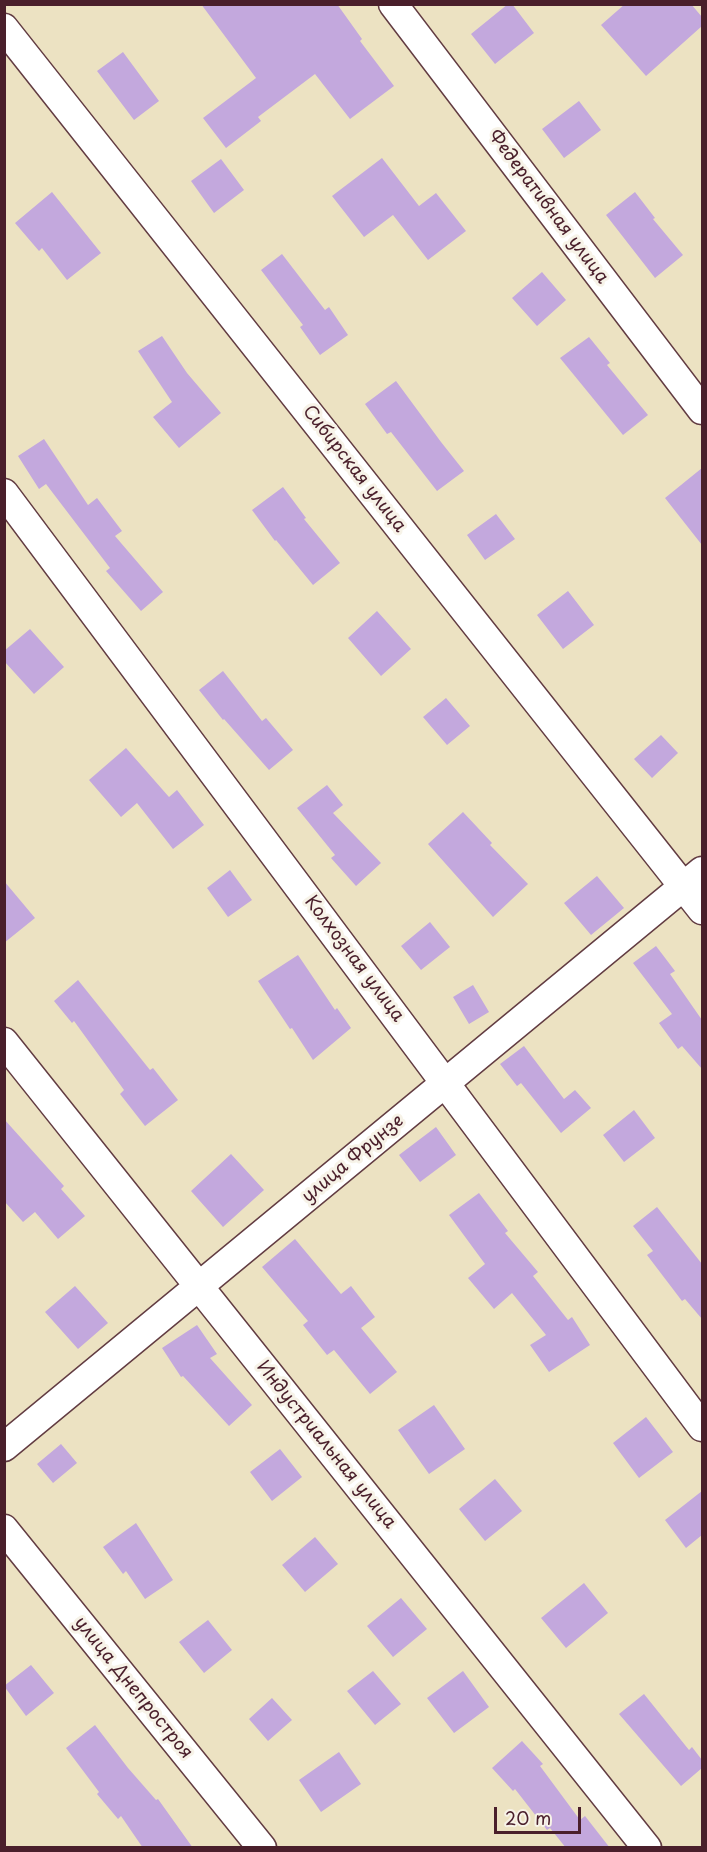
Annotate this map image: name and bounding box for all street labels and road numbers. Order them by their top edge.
street label: Федеративная улица [483,126,613,288]
street label: Сибирская улица [298,401,410,537]
street label: Колхозная улица [300,892,408,1026]
street label: улица Фрунзе [298,1110,408,1208]
street label: Индустриальная улица [252,1357,400,1533]
street label: улица Днепростроя [69,1613,197,1763]

